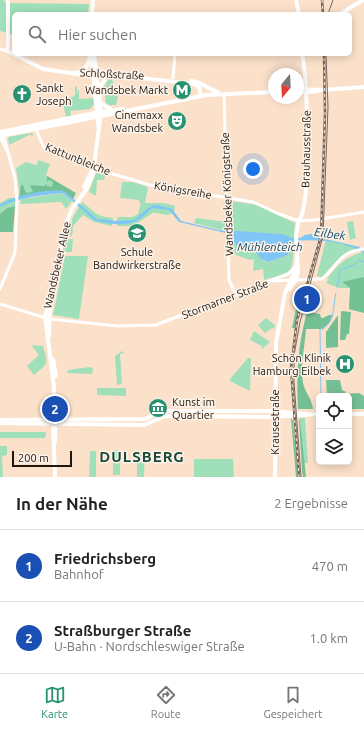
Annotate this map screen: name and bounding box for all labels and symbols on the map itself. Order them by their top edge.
street label: Schloßstraße [79,66,145,82]
north arrow [268,68,304,104]
metro station icon: Wandsbek Markt [171,79,193,101]
place label: Sankt Joseph [36,82,71,107]
church icon: Sankt Joseph [11,83,33,105]
place label: Wandsbek Markt [85,84,169,96]
place label: Cinemaxx Wandsbek [112,109,163,134]
theatre icon: Cinemaxx Wandsbek [166,110,188,132]
street label: Brauhausstraße [299,110,313,188]
street label: Wandsbeker Königstraße [219,132,235,256]
street label: Kattunbleiche [44,140,112,178]
your location [243,159,263,179]
street label: Königsreihe [153,179,213,201]
street label: Wandsbeker Allee [41,220,73,310]
school or university icon: Schule Bandwirkerstraße [126,222,148,244]
water label: Eilbek [313,225,347,242]
water label: Mühlenteich [237,240,303,253]
place label: Schule Bandwirkerstraße [93,246,181,271]
street label: Stormarner Straße [180,277,270,321]
pin: 1 [294,284,320,314]
place label: Schön Klinik Hamburg Eilbek [253,352,331,377]
hospital icon: Schön Klinik Hamburg Eilbek [334,353,356,375]
street label: Krausestraße [269,389,281,455]
pin: 2 [42,394,68,424]
place label: Kunst im Quartier [172,396,215,421]
museum icon: Kunst im Quartier [147,397,169,419]
district label: DULSBERG [99,448,185,465]
scale bar [12,449,72,468]

